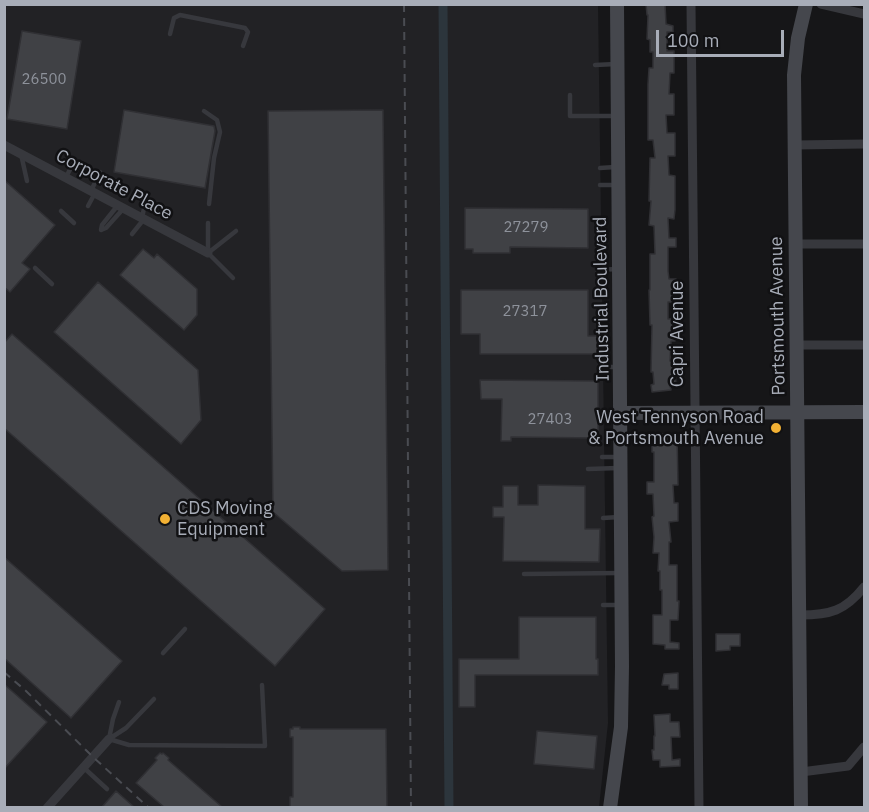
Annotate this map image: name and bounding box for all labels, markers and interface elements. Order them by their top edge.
scale bar [659,18,786,56]
text: 100 m [667,29,719,52]
house number: 26500 [22,71,66,89]
street label: Corporate Place [52,145,176,225]
street label: Industrial Boulevard [590,216,614,382]
house number: 27279 [504,219,548,237]
street label: Portsmouth Avenue [766,236,790,396]
street label: Capri Avenue [667,281,689,387]
house number: 27317 [503,303,547,321]
place label: West Tennyson Road & Portsmouth Avenue [588,407,764,450]
house number: 27403 [528,411,572,429]
marker: West Tennyson Road & Portsmouth Avenue [769,421,783,435]
place label: CDS Moving Equipment [177,498,273,540]
marker: CDS Moving Equipment [158,512,172,526]

